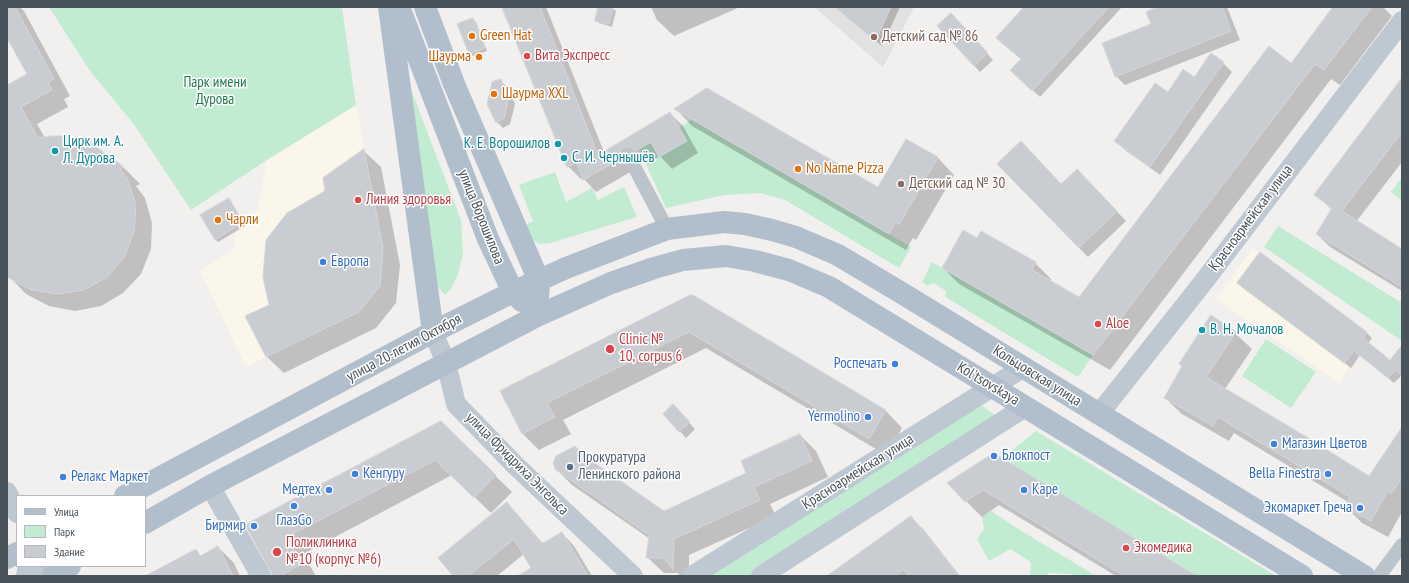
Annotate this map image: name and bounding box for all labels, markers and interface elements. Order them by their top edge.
place label: Green Hat [480,27,532,45]
place label: Детский сад № 86 [882,28,978,46]
marker: Green Hat [467,31,477,41]
marker: Детский сад № 86 [869,32,879,42]
place label: Вита Экспресс [535,47,610,65]
place label: Шаурма [429,48,471,66]
marker: Вита Экспресс [522,51,532,61]
marker: Шаурма [474,52,484,62]
park label: Парк имени Дурова [183,74,247,109]
place label: Шаурма XXL [502,85,568,103]
marker: Шаурма XXL [489,89,499,99]
place label: Цирк им. А. Л. Дурова [63,133,124,168]
place label: К. Е. Ворошилов [464,135,550,153]
marker: К. Е. Ворошилов [553,139,563,149]
marker: Цирк им. А. Л. Дурова [50,146,60,156]
place label: С. И. Чернышёв [572,149,654,167]
marker: С. И. Чернышёв [559,153,569,163]
place label: No Name Pizza [806,160,884,178]
street label: Красноармейская улица [1205,161,1297,275]
marker: No Name Pizza [793,164,803,174]
street label: улица Ворошилова [454,167,508,267]
place label: Детский сад № 30 [909,175,1005,193]
marker: Детский сад № 30 [896,179,906,189]
place label: Линия здоровья [366,191,451,209]
marker: Линия здоровья [353,195,363,205]
place label: Чарли [226,211,259,229]
marker: Чарли [213,215,223,225]
place label: Европа [331,253,369,271]
marker: Европа [318,257,328,267]
street label: улица 20-летия Октября [343,310,465,386]
place label: Aloe [1106,315,1129,333]
marker: Aloe [1093,319,1103,329]
place label: В. Н. Мочалов [1210,321,1283,339]
marker: В. Н. Мочалов [1197,325,1207,335]
place label: Clinic № 10, corpus 6 [619,331,682,366]
street label: Кольцовская улица [989,342,1085,410]
marker: Clinic № 10, corpus 6 [604,343,616,355]
place label: Роспечать [834,355,887,373]
street label: Kol'tsovskaya [954,358,1022,410]
marker: Роспечать [890,359,900,369]
place label: Yermolino [808,408,860,426]
street label: улица Фридриха Энгельса [462,409,572,519]
marker: Yermolino [863,412,873,422]
street label: Красноармейская улица [799,430,917,514]
place label: Магазин Цветов [1282,435,1367,453]
marker: Магазин Цветов [1269,439,1279,449]
place label: Блокпост [1002,447,1050,465]
place label: Прокуратура Ленинского района [578,449,681,484]
marker: Блокпост [989,451,999,461]
marker: Прокуратура Ленинского района [565,462,575,472]
place label: Кенгуру [363,465,404,483]
place label: Bella Finestra [1249,465,1320,483]
place label: Релакс Маркет [71,468,148,486]
marker: Кенгуру [350,469,360,479]
marker: Bella Finestra [1323,469,1333,479]
marker: Релакс Маркет [58,472,68,482]
place label: Медтех [282,481,321,499]
place label: Каре [1032,481,1058,499]
marker: Медтех [324,485,334,495]
marker: Каре [1019,485,1029,495]
legend [16,495,146,567]
place label: Экомаркет Греча [1264,499,1352,517]
marker: ГлазGo [289,501,299,511]
marker: Экомаркет Греча [1355,503,1365,513]
text: Улица [54,504,79,519]
place label: ГлазGo [276,512,312,530]
place label: Бирмир [205,517,246,535]
marker: Бирмир [249,521,259,531]
text: Парк [54,524,75,539]
place label: Поликлиника №10 (корпус №6) [286,534,380,569]
place label: Экомедика [1134,539,1192,557]
marker: Экомедика [1121,543,1131,553]
text: Здание [54,544,85,559]
marker: Поликлиника №10 (корпус №6) [271,546,283,558]

